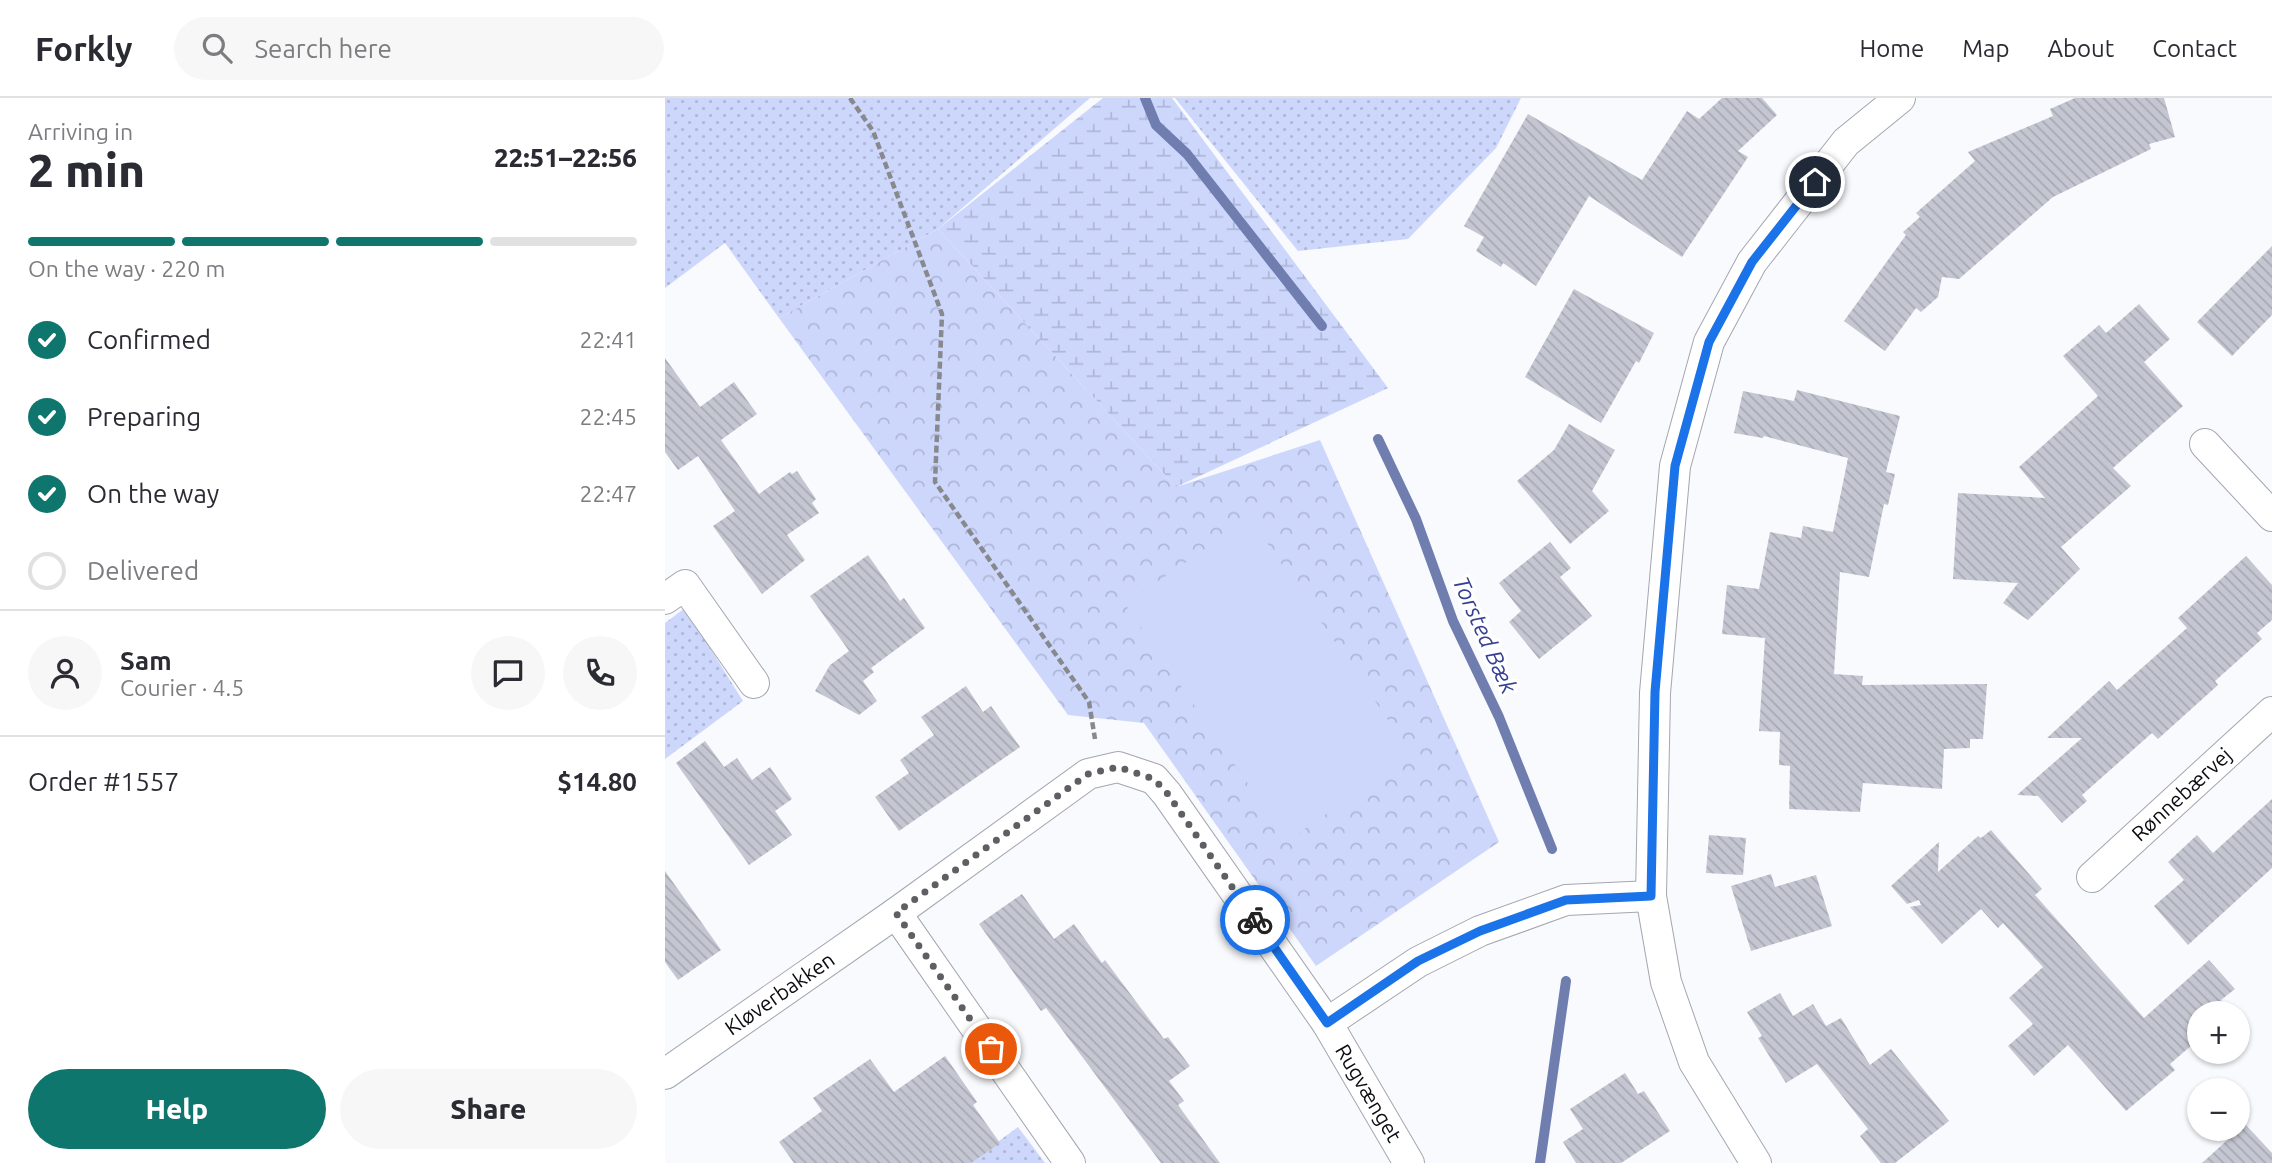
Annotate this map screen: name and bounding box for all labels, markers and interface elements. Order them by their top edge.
search box [174,17,664,80]
icon: search [198,29,236,67]
text: Forkly [35,30,132,67]
text: Search here [254,34,392,63]
text: Home [1859,35,1924,62]
text: Map [1962,35,2009,62]
text: About [2047,35,2114,62]
text: Contact [2152,35,2237,62]
text: Arriving in [28,119,133,144]
text: 22:51–22:56 [494,143,637,172]
text: 2 min [28,144,145,196]
pin [1785,152,1845,212]
icon: home [1796,163,1834,201]
text: On the way · 220 m [28,256,225,281]
icon: check [28,321,66,359]
text: Confirmed [87,325,211,354]
text: 22:41 [579,327,637,352]
icon: check [28,398,66,436]
text: Preparing [87,402,201,431]
text: 22:45 [579,404,637,429]
icon: check [28,475,66,513]
text: On the way [87,479,219,508]
text: 22:47 [579,481,637,506]
text: Delivered [87,556,199,585]
water label: Torsted Bæk [1449,573,1522,697]
button: person [28,636,102,710]
button: chat [471,636,545,710]
button: phone [563,636,637,710]
text: Sam [120,646,172,675]
text: Courier · 4.5 [120,675,244,700]
street label: Rønnebærvej [2127,742,2236,845]
text: Order #1557 [28,767,179,796]
text: $14.80 [557,767,637,796]
courier [1220,885,1290,955]
icon: bike [1236,901,1274,939]
street label: Kløverbakken [720,947,839,1040]
map controls [2187,1001,2250,1141]
button: + [2187,1001,2250,1064]
pin [961,1019,1021,1079]
icon: bag [972,1030,1010,1068]
street label: Rugvænget [1331,1040,1407,1146]
button: Help [28,1069,326,1149]
button: Share [340,1069,637,1149]
button: − [2187,1078,2250,1141]

